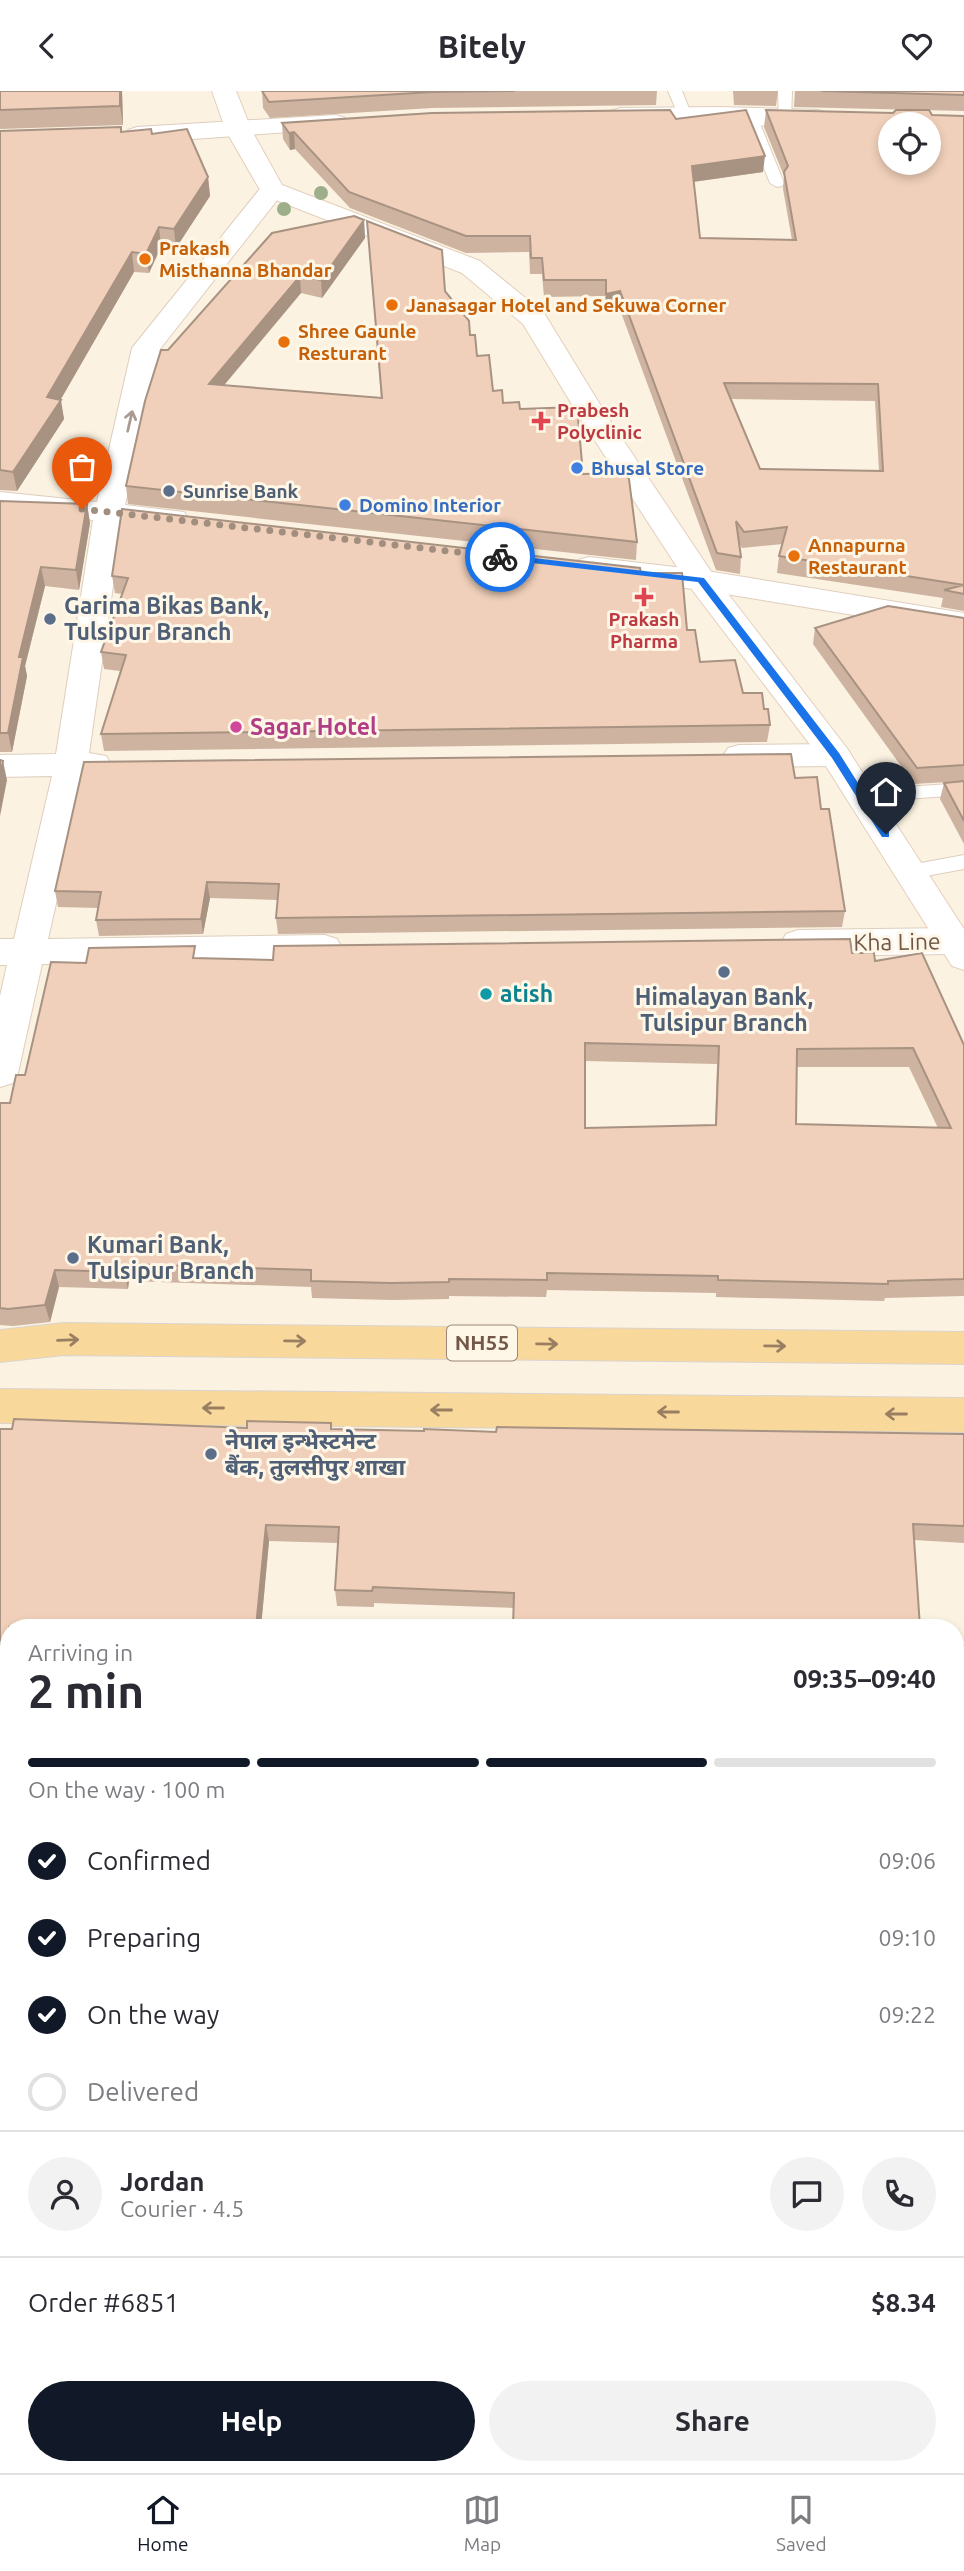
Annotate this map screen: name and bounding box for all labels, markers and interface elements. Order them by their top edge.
icon: back [28,27,66,65]
icon: heart [898,27,936,65]
text: Bitely [438,28,526,64]
map controls [878,112,941,175]
button: locate [878,112,941,175]
place label: Prakash Misthanna Bhandar [159,237,332,281]
marker: Prakash Misthanna Bhandar [137,251,153,267]
place label: Janasagar Hotel and Sekuwa Corner [406,294,726,316]
marker: Janasagar Hotel and Sekuwa Corner [384,297,400,313]
place label: Shree Gaunle Resturant [298,320,416,364]
marker: Shree Gaunle Resturant [276,334,292,350]
place label: Prabesh Polyclinic [557,399,642,443]
one-way arrow [123,410,137,433]
marker: Prabesh Polyclinic [531,411,551,431]
pin [52,437,112,509]
icon: bag [63,448,101,486]
place label: Bhusal Store [591,457,704,479]
marker: Bhusal Store [569,460,585,476]
place label: Sunrise Bank [183,480,299,502]
marker: Sunrise Bank [161,483,177,499]
place label: Domino Interior [359,494,501,516]
marker: Domino Interior [337,497,353,513]
courier [465,522,535,592]
place label: Annapurna Restaurant [808,534,907,578]
icon: bike [481,538,519,576]
marker: Annapurna Restaurant [786,548,802,564]
marker: Prakash Pharma [636,589,652,605]
place label: Garima Bikas Bank, Tulsipur Branch [64,593,269,644]
place label: Prakash Pharma [609,608,679,652]
marker: Garima Bikas Bank, Tulsipur Branch [42,611,58,627]
place label: Sagar Hotel [250,714,377,739]
marker: Sagar Hotel [228,719,244,735]
pin [856,762,916,834]
icon: home [867,773,905,811]
street label: Kha Line [853,928,941,955]
marker: Himalayan Bank, Tulsipur Branch [716,964,732,980]
place label: atish [500,981,553,1006]
place label: Himalayan Bank, Tulsipur Branch [635,984,813,1035]
marker: atish [478,986,494,1002]
place label: Kumari Bank, Tulsipur Branch [87,1232,254,1283]
marker: Kumari Bank, Tulsipur Branch [65,1250,81,1266]
road number: NH55 [447,1325,517,1361]
one-way arrow [56,1333,79,1346]
one-way arrow [284,1335,307,1348]
one-way arrow [536,1337,559,1351]
one-way arrow [763,1339,786,1353]
one-way arrow [202,1401,225,1415]
one-way arrow [430,1403,453,1417]
one-way arrow [657,1405,680,1419]
one-way arrow [885,1407,908,1421]
place label: नेपाल इन्भेस्टमेन्ट बैंक, तुलसीपुर शाखा [225,1428,407,1481]
marker: नेपाल इन्भेस्टमेन्ट बैंक, तुलसीपुर शाखा [203,1446,219,1462]
text: Arriving in [28,1640,133,1665]
text: 09:35–09:40 [793,1664,936,1693]
text: 2 min [28,1665,144,1717]
text: On the way · 100 m [28,1777,225,1802]
icon: check [28,1842,66,1880]
text: Confirmed [87,1846,211,1875]
text: 09:06 [878,1848,936,1873]
icon: check [28,1919,66,1957]
text: Preparing [87,1923,201,1952]
text: 09:10 [878,1925,936,1950]
icon: check [28,1996,66,2034]
text: On the way [87,2000,219,2029]
text: 09:22 [878,2002,936,2027]
text: Delivered [87,2077,199,2106]
button: person [28,2157,102,2231]
button: chat [770,2157,844,2231]
button: phone [862,2157,936,2231]
text: Jordan [120,2167,205,2196]
text: Courier · 4.5 [120,2196,244,2221]
text: Order #6851 [28,2288,179,2317]
text: $8.34 [871,2288,936,2317]
button: Help [28,2381,475,2461]
button: Share [489,2381,936,2461]
tab: Home [137,2491,189,2555]
tab: Map [463,2491,501,2555]
tab: Saved [776,2491,827,2555]

